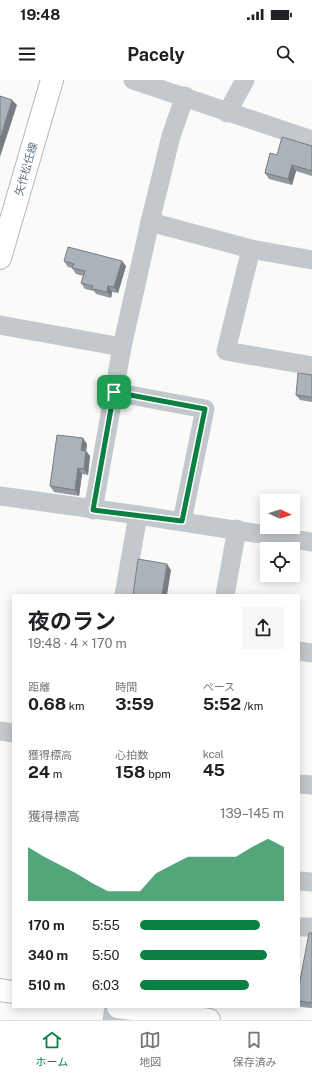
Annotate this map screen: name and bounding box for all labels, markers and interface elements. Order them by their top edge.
text: 19:48 [20,6,60,23]
icon: menu [16,43,38,65]
icon: search [274,43,296,65]
text: Pacely [127,44,185,65]
street label: 矢作松任線 [13,141,39,197]
pin [97,375,131,409]
icon: arrive [103,381,125,403]
north arrow [260,494,300,534]
map controls [260,494,300,582]
button: locate [260,542,300,582]
button: share [242,607,284,649]
text: 夜のラン [28,608,116,634]
text: 19:48 · 4 × 170 m [28,636,127,651]
text: 距離 [28,681,50,693]
text: 時間 [115,681,137,693]
text: ペース [203,681,235,693]
text: 0.68 [28,694,66,714]
text: 3:59 [115,694,154,714]
text: 5:52 [203,694,241,714]
text: km [66,700,85,712]
text: /km [241,700,263,712]
text: kcal [203,748,224,760]
text: 獲得標高 [28,749,72,761]
text: 心拍数 [115,749,148,761]
text: 45 [203,760,225,780]
text: 24 [28,762,50,782]
text: 158 [115,762,146,782]
text: m [50,768,62,780]
text: bpm [146,768,171,780]
text: 139–145 m [220,806,284,821]
text: 獲得標高 [28,809,80,824]
text: 170 m [28,918,65,933]
text: 5:55 [92,918,120,933]
text: 340 m [28,948,68,963]
text: 5:50 [92,948,120,963]
text: 510 m [28,978,65,993]
text: 6:03 [92,978,119,993]
tab: ホーム [36,1029,68,1069]
tab: 地図 [139,1029,161,1069]
tab: 保存済み [232,1029,276,1069]

